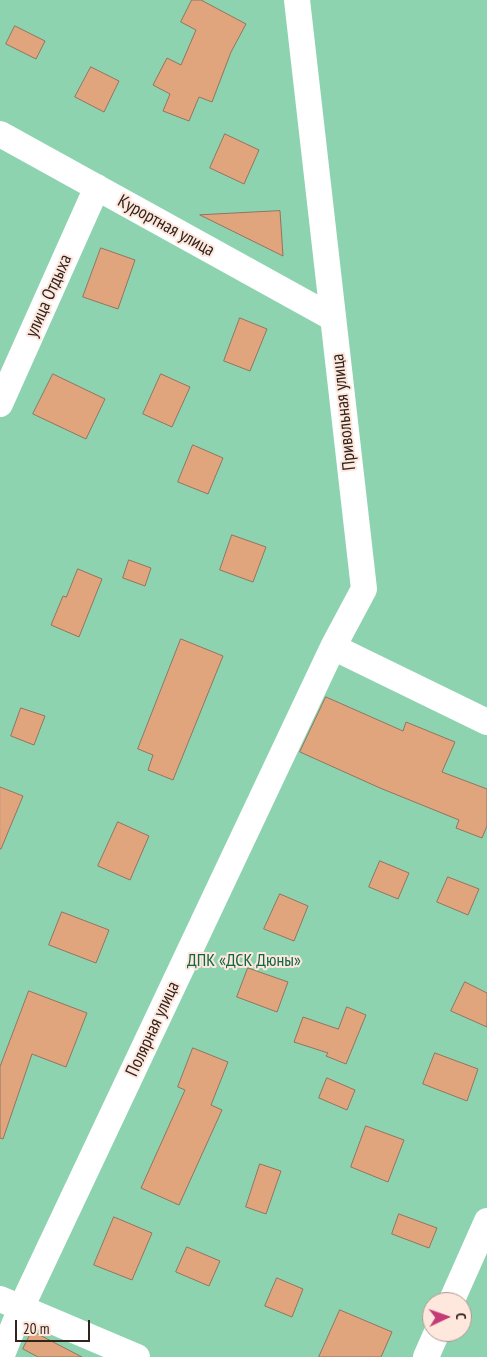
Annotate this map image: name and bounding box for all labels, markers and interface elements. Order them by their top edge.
street label: Курортная улица [114,191,218,261]
street label: улица Отдыха [21,251,77,341]
street label: Привольная улица [327,353,361,471]
park label: ДПК «ДСК Дюны» [187,950,301,972]
street label: Полярная улица [122,978,184,1080]
north arrow [422,1292,472,1342]
scale bar [18,1310,92,1342]
text: С [452,1313,470,1320]
text: 20 m [23,1319,49,1338]

